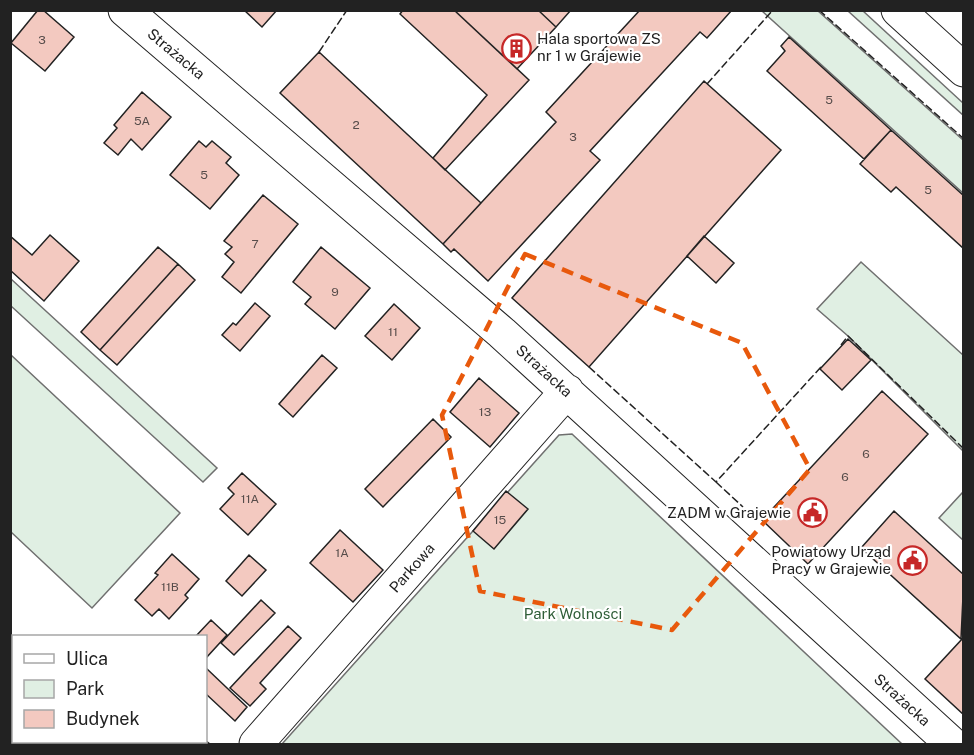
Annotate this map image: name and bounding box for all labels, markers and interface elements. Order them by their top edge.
street label: Strażacka [144,25,208,83]
place label: Hala sportowa ZS nr 1 w Grajewie [537,30,661,64]
building icon: Hala sportowa ZS nr 1 w Grajewie [500,32,532,64]
house number: 3 [38,33,46,47]
house number: 5 [825,93,833,107]
house number: 5A [134,114,151,128]
house number: 2 [352,118,360,132]
house number: 3 [569,130,577,144]
house number: 5 [200,168,208,182]
house number: 5 [924,183,932,197]
house number: 7 [251,237,259,251]
house number: 9 [331,285,339,299]
house number: 11 [388,325,398,339]
street label: Strażacka [513,341,576,400]
house number: 13 [479,405,491,419]
house number: 6 [862,447,870,461]
house number: 6 [841,470,849,484]
house number: 11A [241,492,260,506]
public building icon: ZADM w Grajewie [796,497,828,529]
place label: ZADM w Grajewie [667,504,791,521]
house number: 15 [494,513,507,527]
street label: Parkowa [386,540,438,596]
place label: Powiatowy Urząd Pracy w Grajewie [771,543,891,577]
public building icon: Powiatowy Urząd Pracy w Grajewie [896,545,928,577]
house number: 1A [335,546,349,560]
house number: 11B [161,580,179,594]
park label: Park Wolności [524,605,622,622]
legend [12,635,207,743]
text: Ulica [66,648,108,669]
street label: Strażacka [871,670,934,729]
text: Park [66,678,104,699]
text: Budynek [66,708,140,729]

